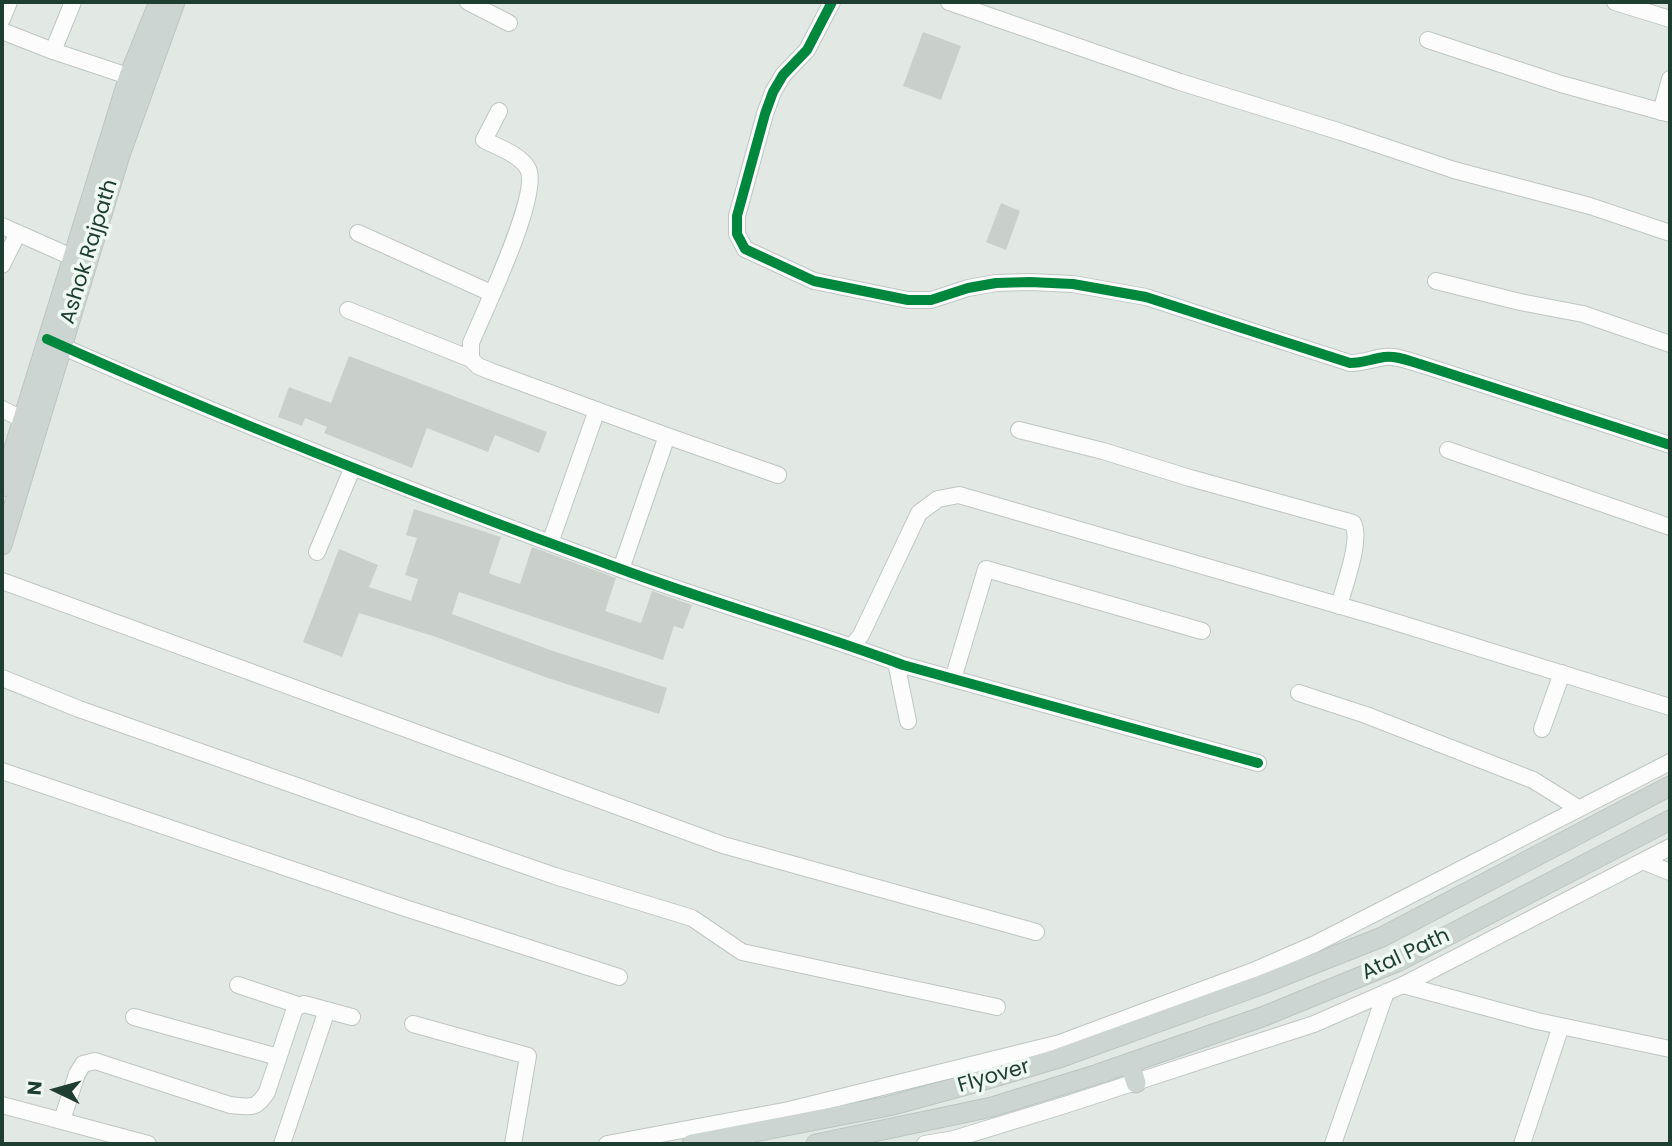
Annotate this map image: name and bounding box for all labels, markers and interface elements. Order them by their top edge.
street label: Ashok Rajpath [56,177,124,327]
street label: Atal Path [1358,924,1454,986]
north arrow [21,1055,91,1125]
street label: Flyover [955,1055,1033,1099]
text: N [21,1080,49,1096]

